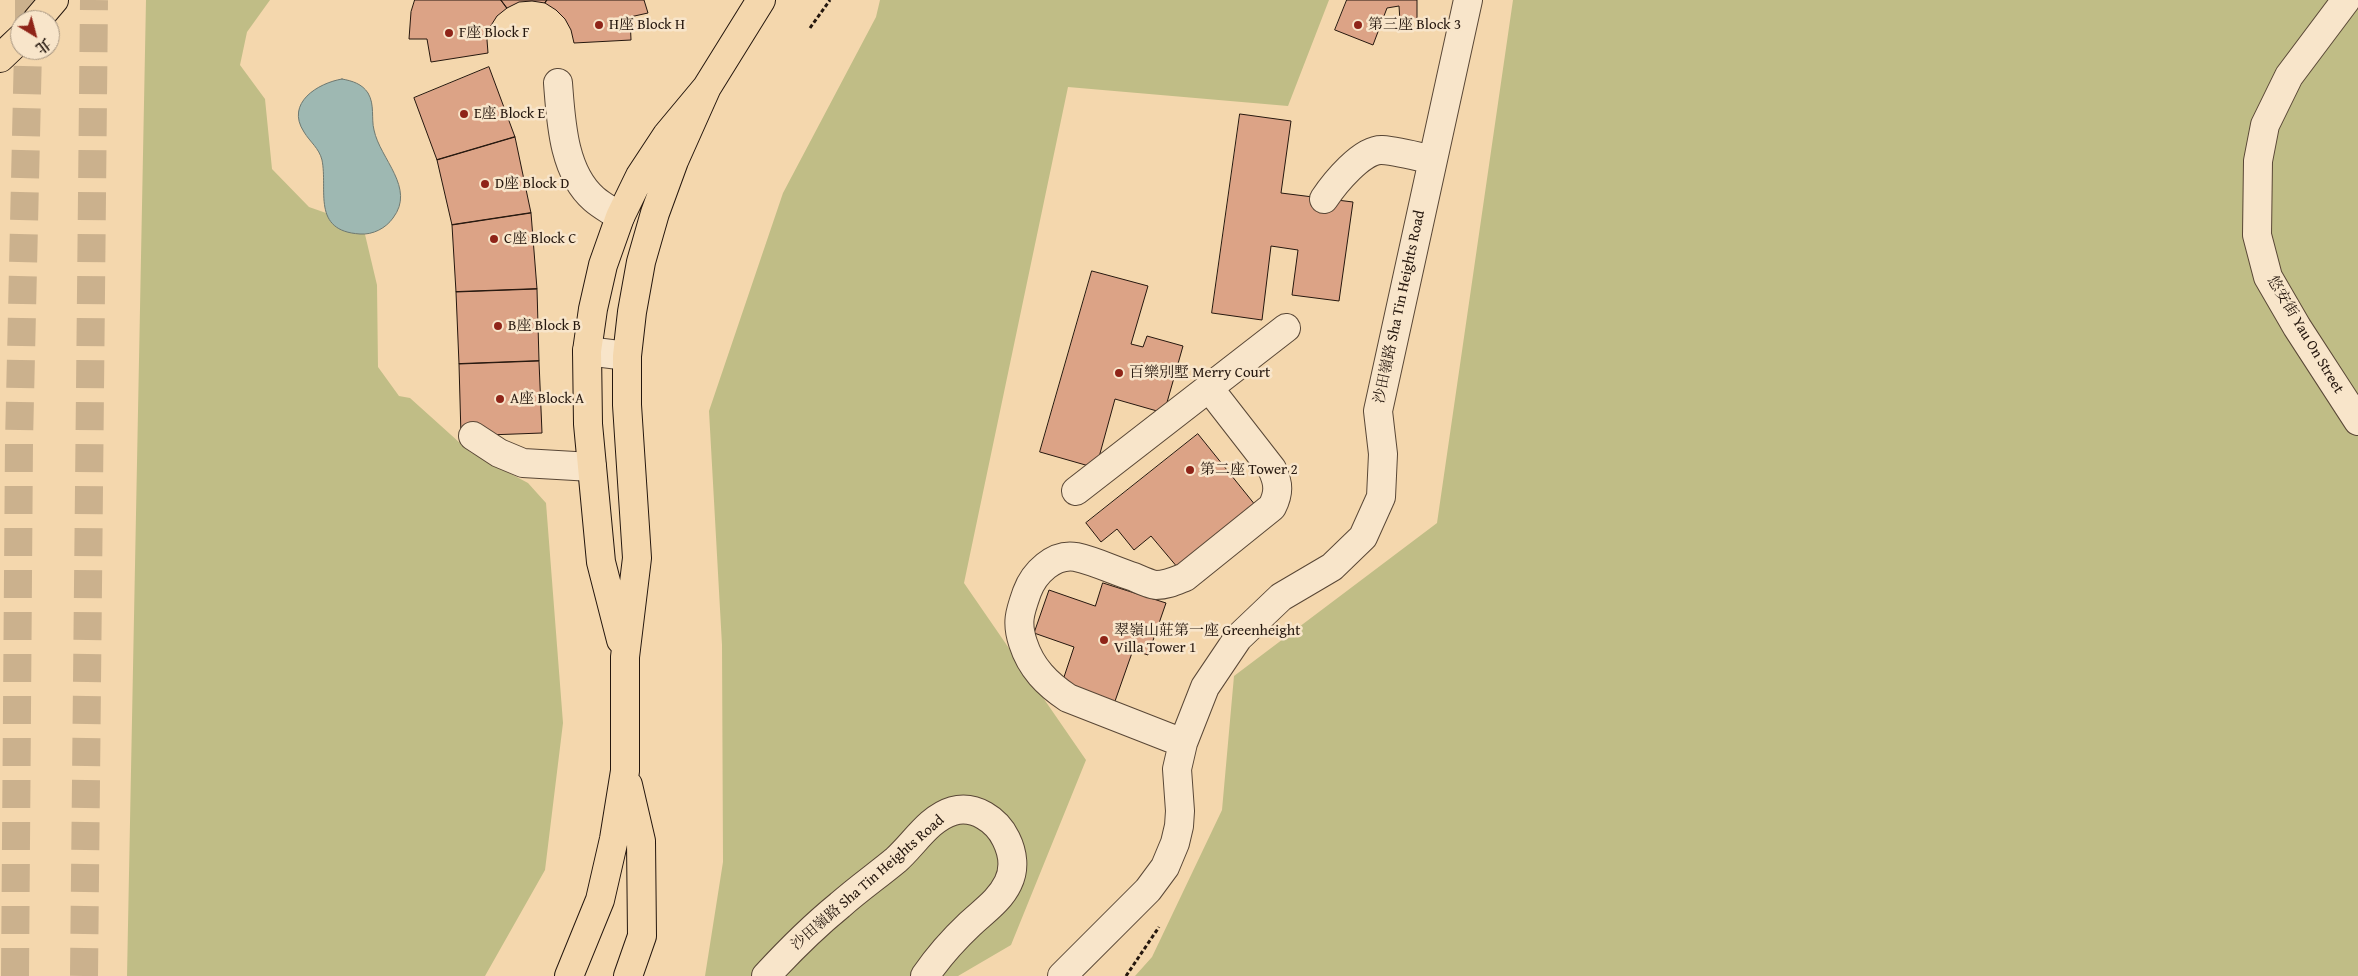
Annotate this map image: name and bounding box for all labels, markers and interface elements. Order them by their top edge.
north arrow [10,10,60,60]
place label: H座 Block H [609,16,685,34]
place label: 第三座 Block 3 [1368,16,1461,34]
marker: H座 Block H [593,19,605,31]
marker: 第三座 Block 3 [1352,19,1364,31]
place label: F座 Block F [459,24,530,42]
marker: F座 Block F [443,27,455,39]
text: 北 [32,34,55,58]
place label: E座 Block E [474,105,545,123]
marker: E座 Block E [458,108,470,120]
place label: D座 Block D [495,175,569,193]
marker: D座 Block D [479,178,491,190]
street label: 沙田嶺路 Sha Tin Heights Road [1371,209,1429,405]
place label: C座 Block C [504,230,576,248]
marker: C座 Block C [488,233,500,245]
street label: 悠安街 Yau On Street [2263,273,2347,397]
place label: B座 Block B [508,317,581,335]
marker: B座 Block B [492,320,504,332]
place label: 百樂別墅 Merry Court [1129,364,1270,382]
marker: 百樂別墅 Merry Court [1113,367,1125,379]
place label: A座 Block A [510,390,584,408]
marker: A座 Block A [494,393,506,405]
place label: 第二座 Tower 2 [1200,461,1298,479]
marker: 第二座 Tower 2 [1184,464,1196,476]
place label: 翠嶺山莊第一座 Greenheight Villa Tower 1 [1114,622,1300,657]
marker: 翠嶺山莊第一座 Greenheight Villa Tower 1 [1098,634,1110,646]
street label: 沙田嶺路 Sha Tin Heights Road [788,812,948,954]

